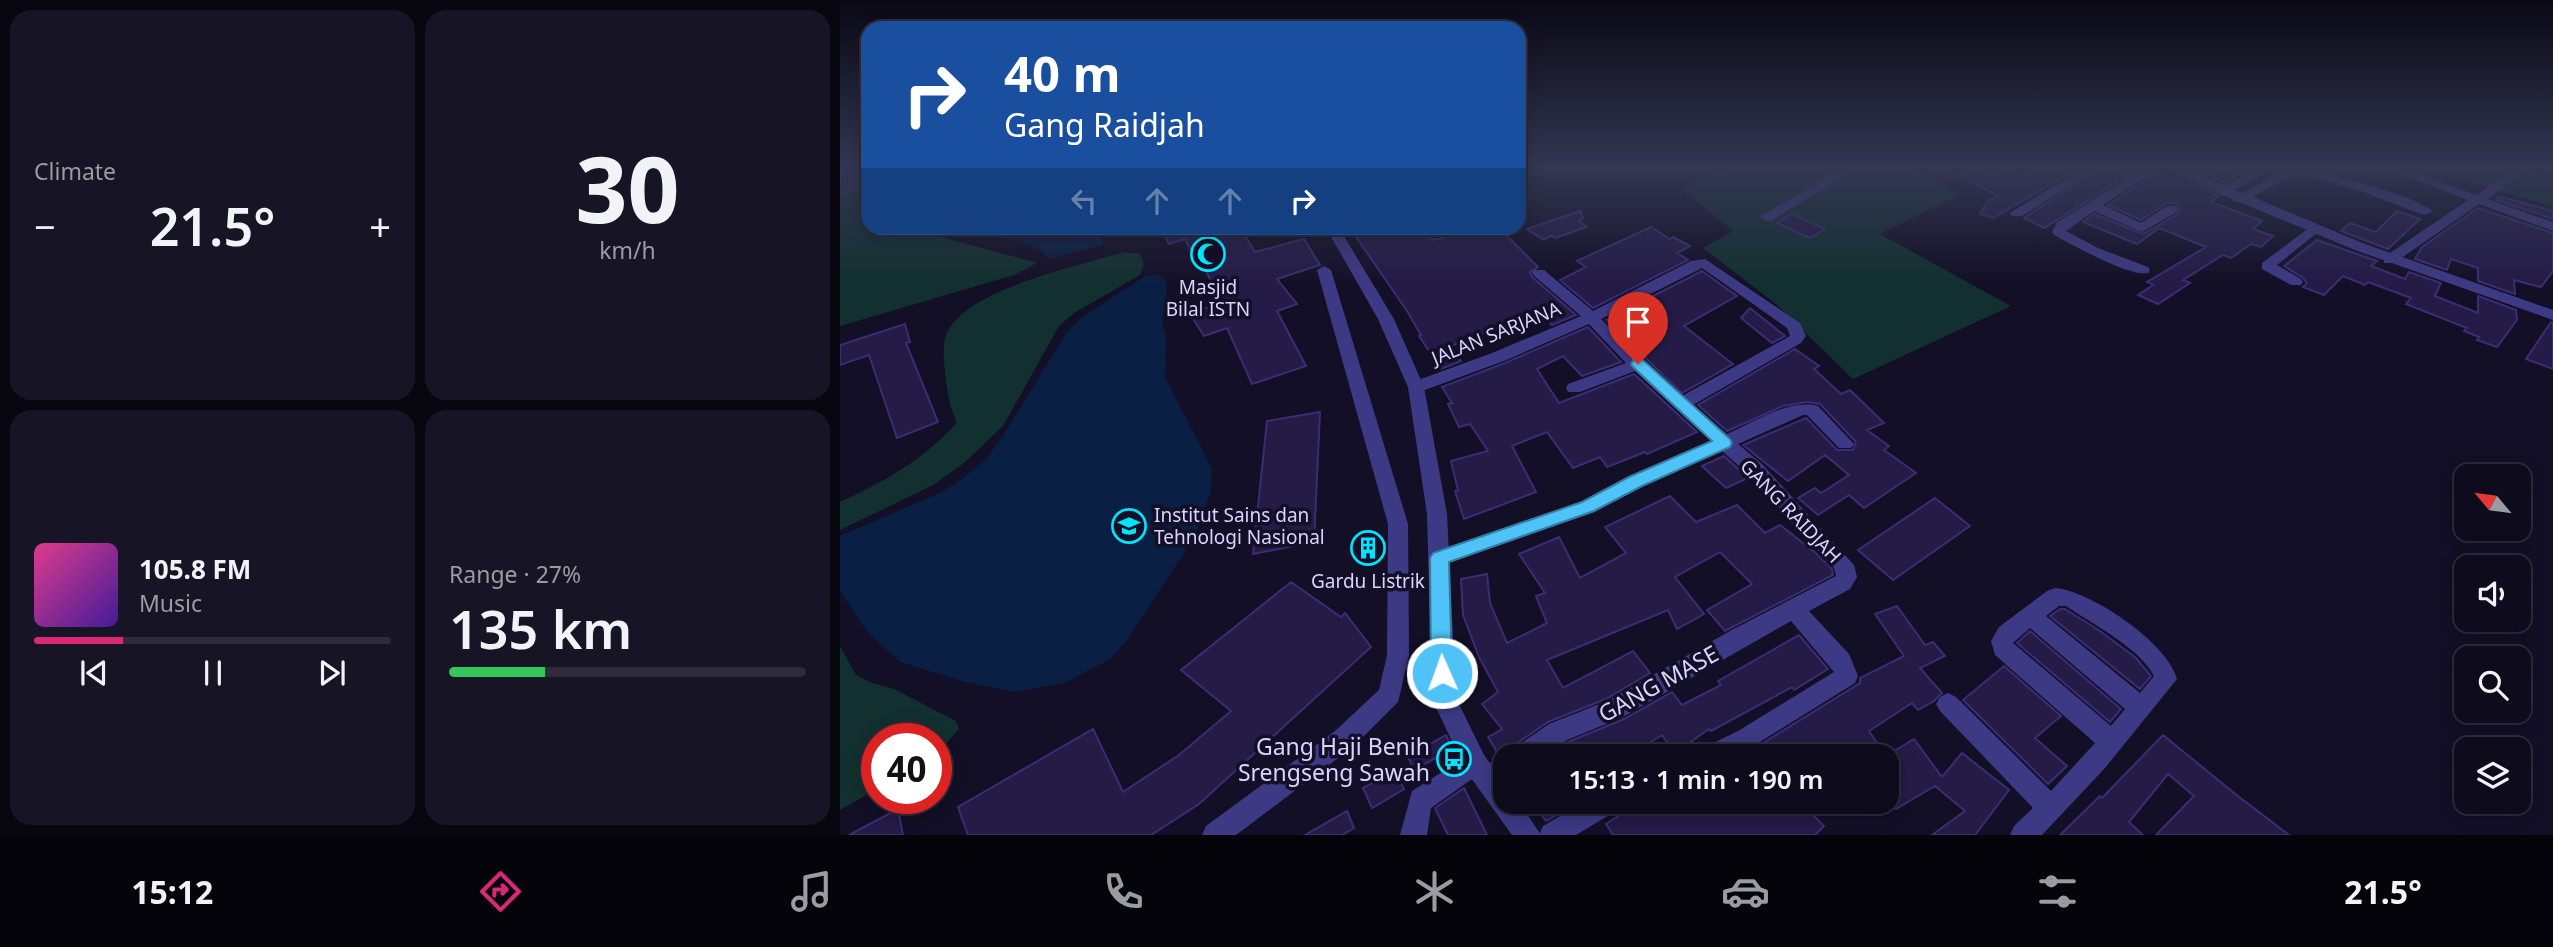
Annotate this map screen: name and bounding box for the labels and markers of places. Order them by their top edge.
mosque icon: Masjid Bilal ISTN [1189,235,1227,273]
place label: Masjid Bilal ISTN [1166,274,1250,322]
pin [1608,292,1668,364]
place label: Institut Sains dan Tehnologi Nasional [1154,502,1325,550]
school or university icon: Institut Sains dan Tehnologi Nasional [1110,507,1148,545]
building icon: Gardu Listrik [1349,529,1387,567]
place label: Gardu Listrik [1311,568,1425,594]
place label: Gang Haji Benih Srengseng Sawah [1238,730,1430,788]
bus stop icon: Gang Haji Benih Srengseng Sawah [1435,740,1473,778]

